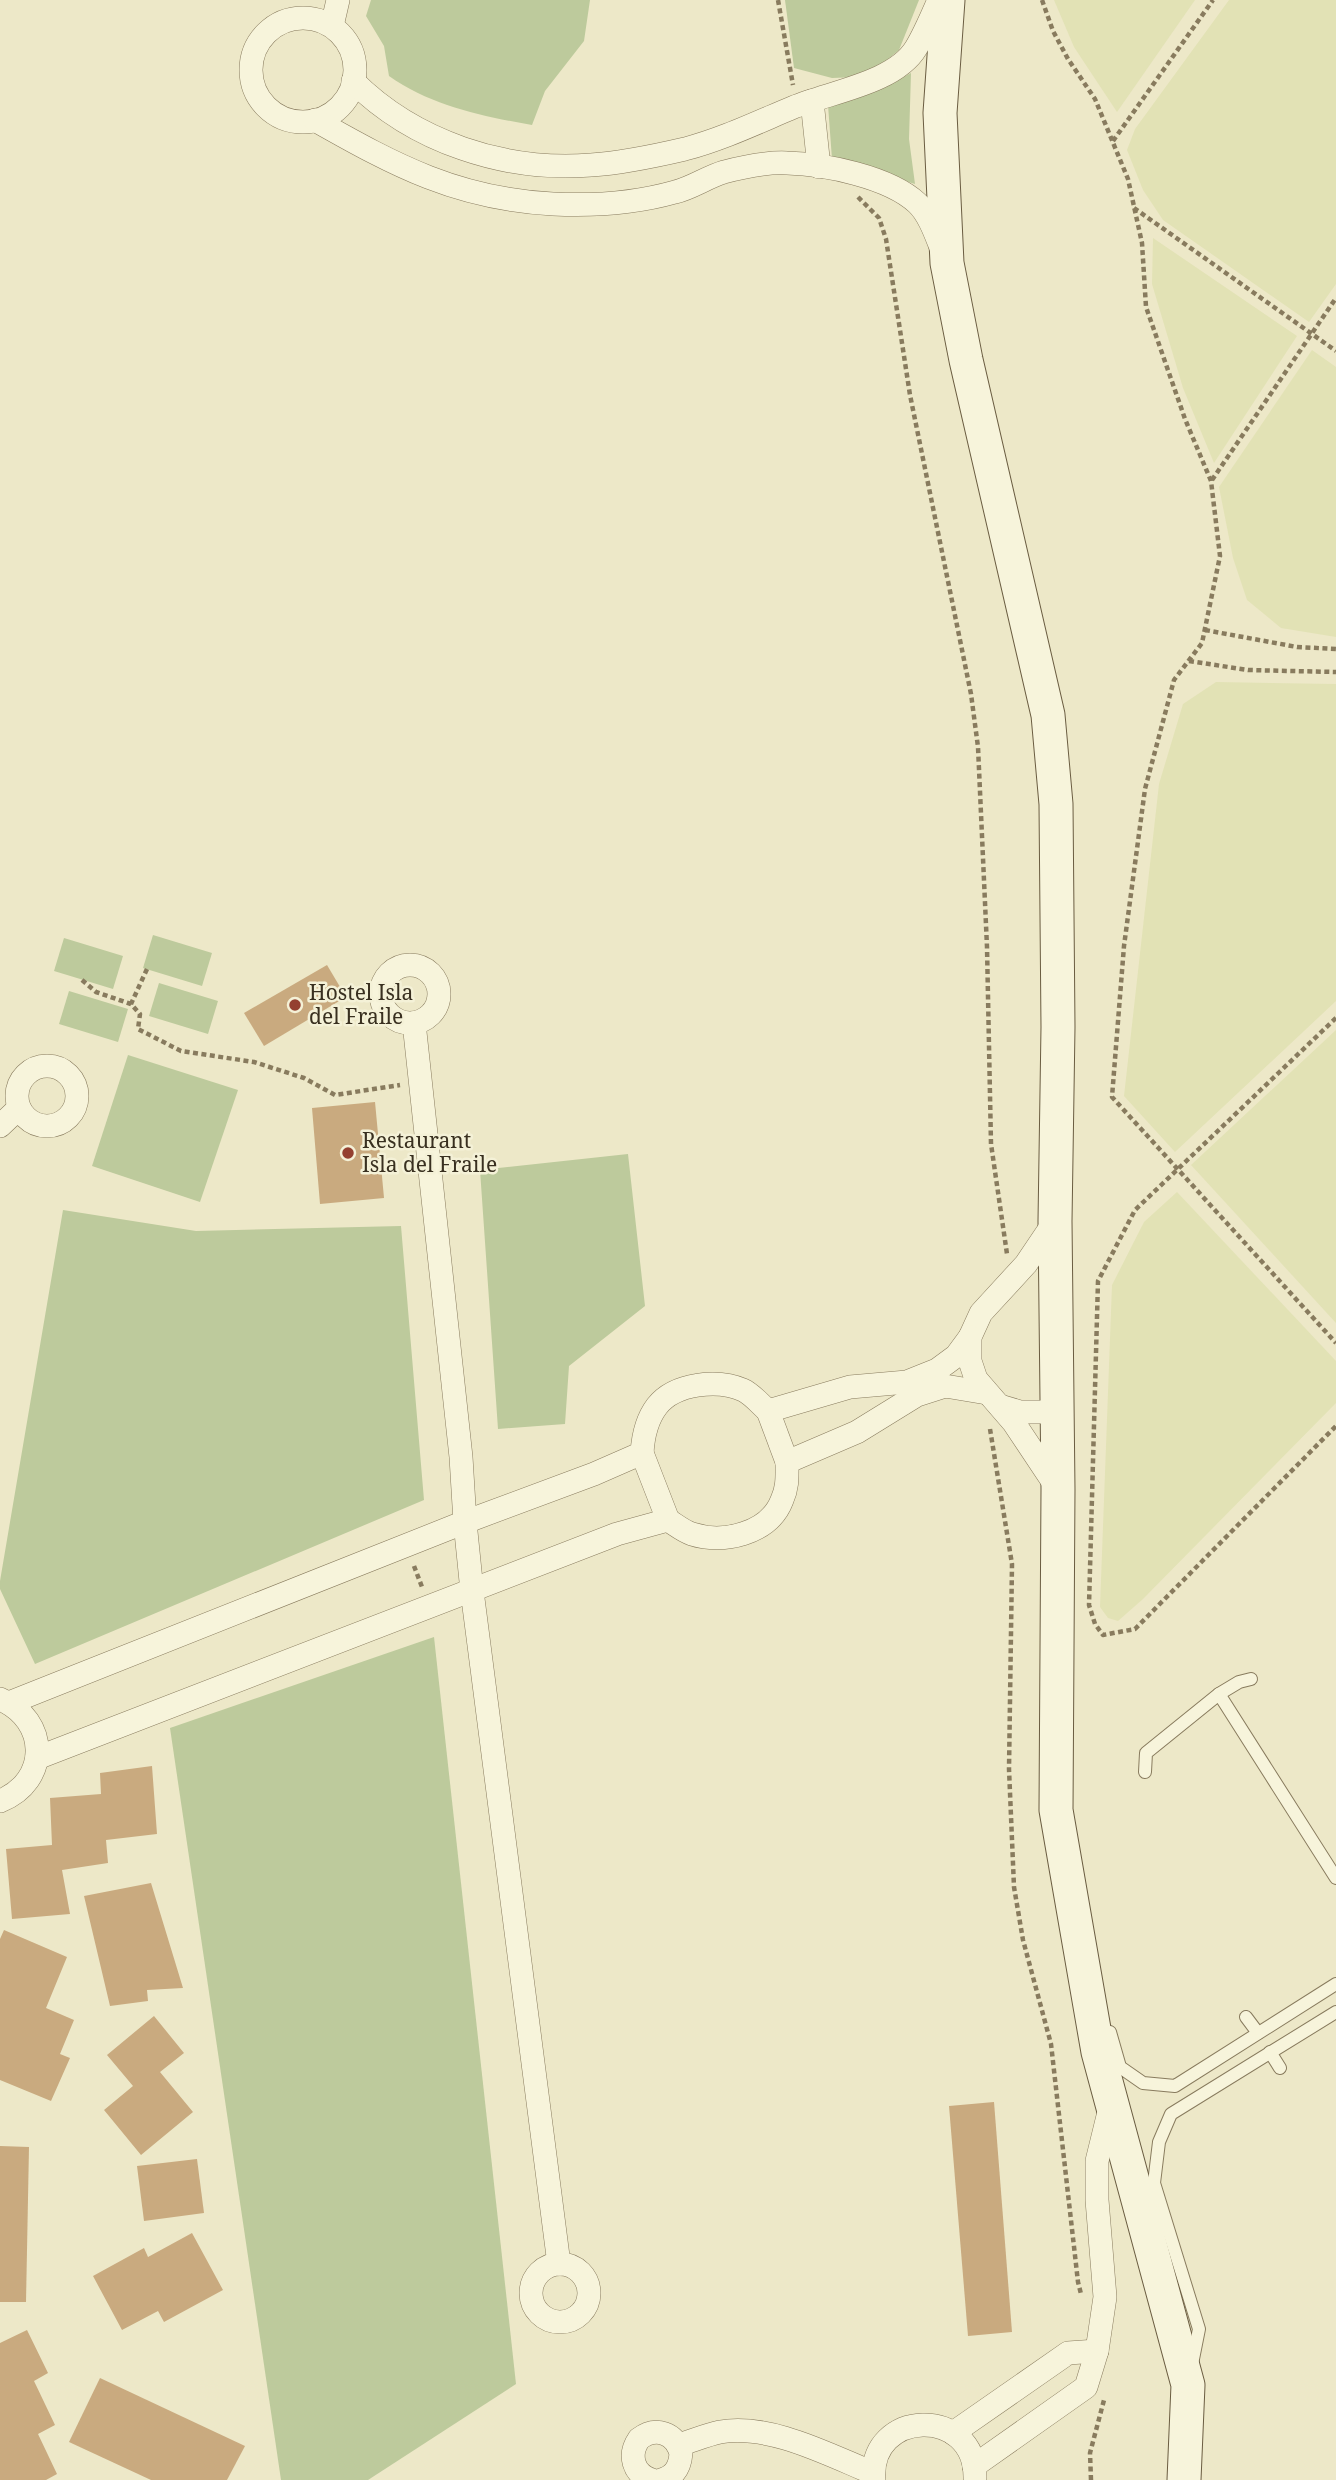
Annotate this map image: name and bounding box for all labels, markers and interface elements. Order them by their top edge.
place label: Hostel Isla del Fraile [309,978,413,1030]
marker: Hostel Isla del Fraile [287,997,303,1013]
place label: Restaurant Isla del Fraile [362,1126,497,1178]
marker: Restaurant Isla del Fraile [340,1145,356,1161]

